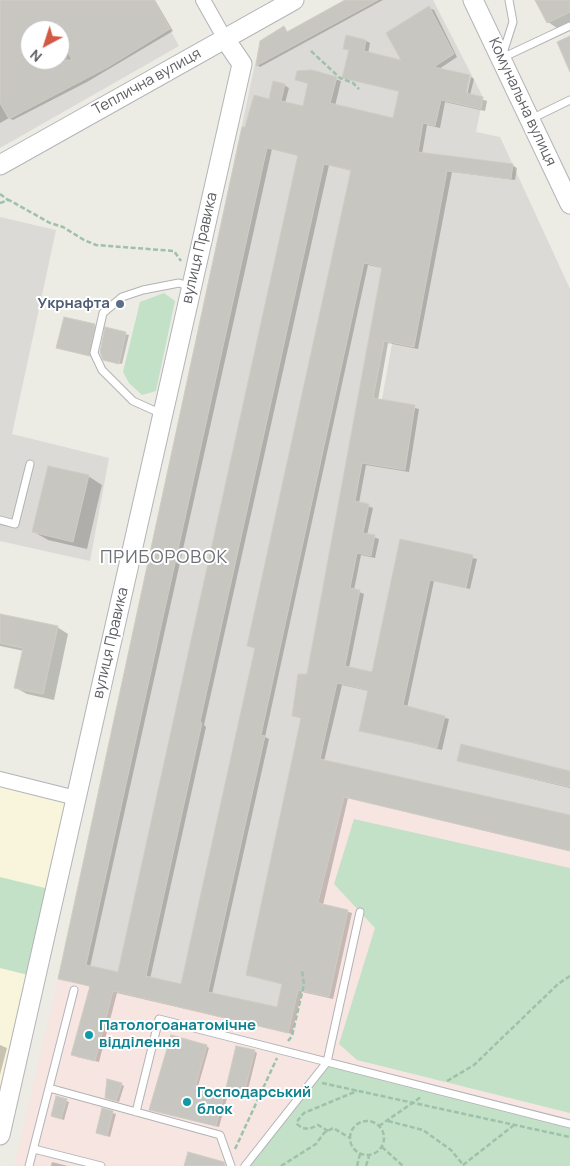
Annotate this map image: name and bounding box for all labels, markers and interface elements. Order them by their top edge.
north arrow [20,20,70,70]
street label: Комунальна вулиця [484,35,560,169]
street label: Теплична вулиця [90,45,204,119]
text: N [26,46,46,67]
street label: вулиця Правика [178,191,222,305]
place label: Укрнафта [38,295,110,313]
marker: Укрнафта [114,298,126,310]
district label: ПРИБОРОВОК [99,547,229,569]
street label: вулиця Правика [89,586,133,700]
place label: Патологоанатомічне відділення [99,1017,256,1052]
marker: Патологоанатомічне відділення [83,1029,95,1041]
place label: Господарський блок [197,1084,311,1119]
marker: Господарський блок [181,1096,193,1108]

